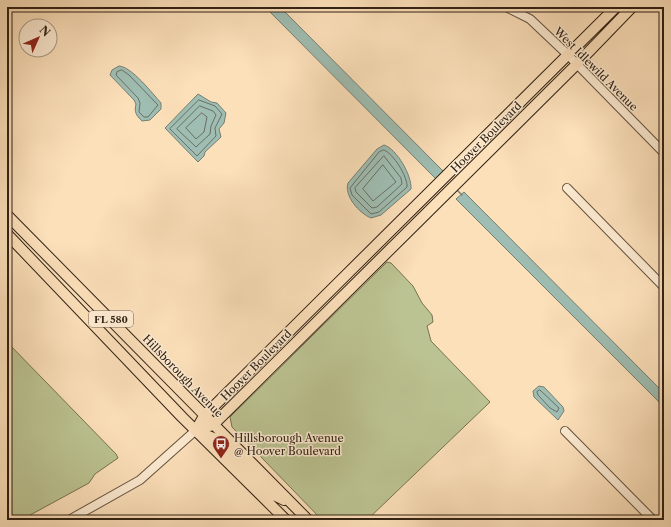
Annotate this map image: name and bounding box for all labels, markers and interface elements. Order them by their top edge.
north arrow [18,18,58,58]
text: N [37,23,54,40]
street label: West Idlewild Avenue [551,24,641,114]
street label: Hoover Boulevard [448,98,525,175]
road number: FL 580 [89,311,133,327]
street label: Hoover Boulevard [218,326,295,403]
street label: Hillsborough Avenue [140,332,226,420]
place label: Hillsborough Avenue @ Hoover Boulevard [234,431,344,458]
bus stop icon: Hillsborough Avenue @ Hoover Boulevard [211,434,231,459]

